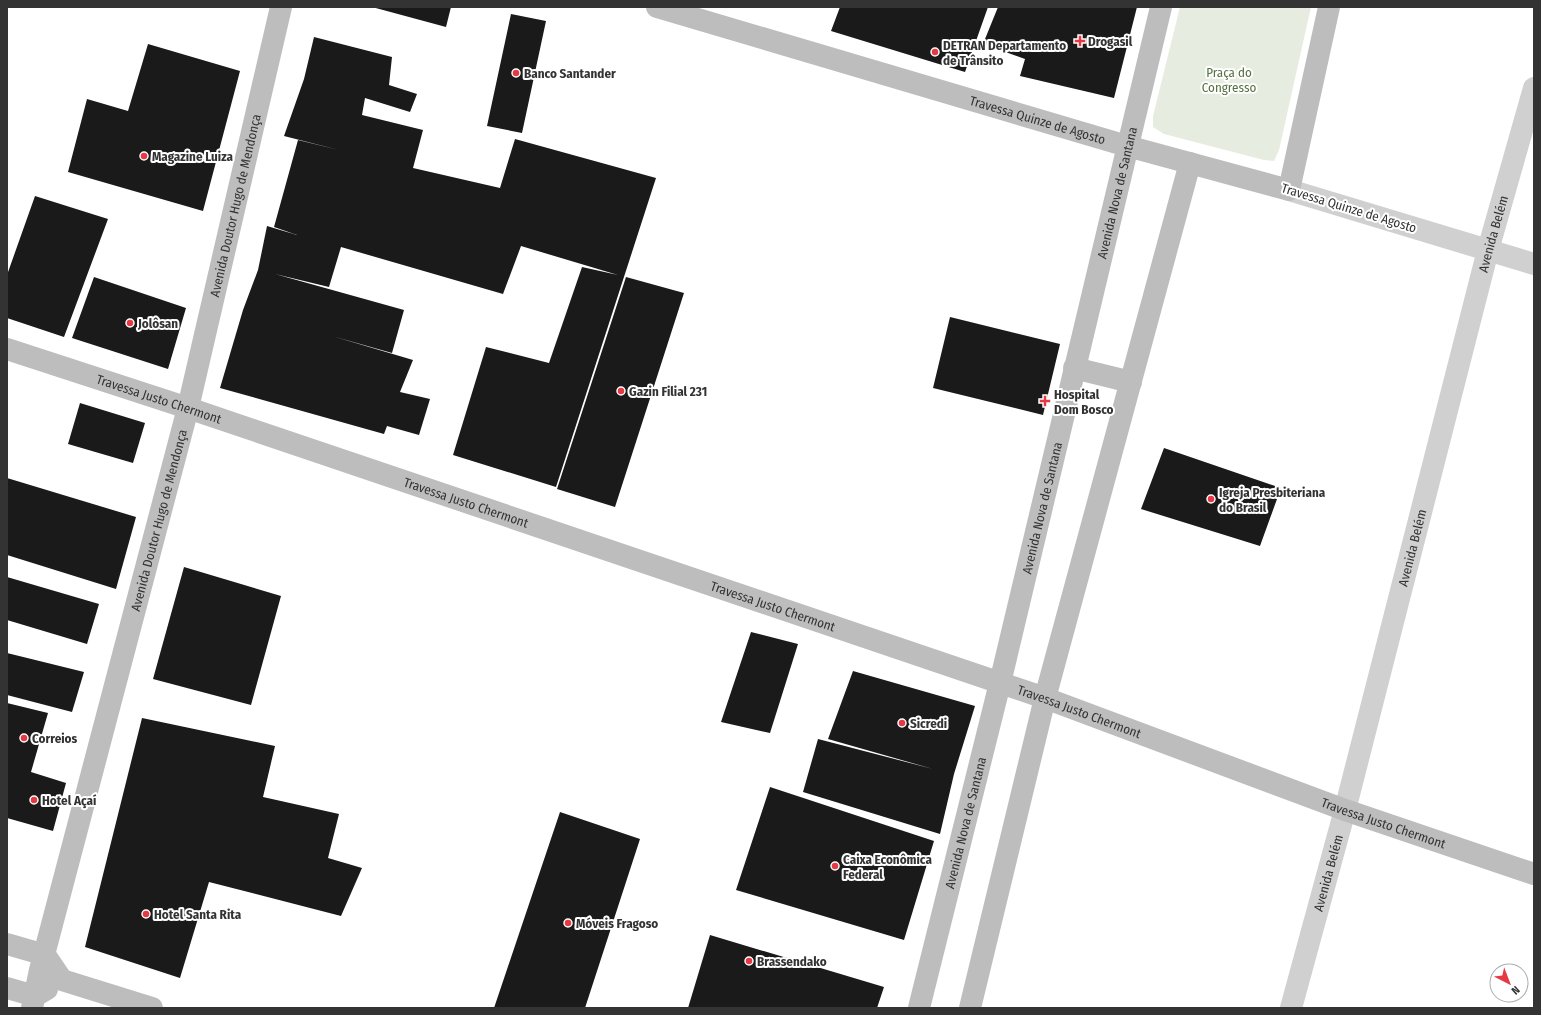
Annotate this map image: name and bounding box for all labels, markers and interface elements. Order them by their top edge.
place label: Drogasil [1088,34,1133,49]
marker: Drogasil [1075,36,1085,46]
place label: DETRAN Departamento de Trânsito [943,38,1066,68]
marker: DETRAN Departamento de Trânsito [930,47,940,57]
park label: Praça do Congresso [1202,65,1256,95]
place label: Banco Santander [524,66,616,81]
marker: Banco Santander [511,68,521,78]
street label: Travessa Quinze de Agosto [968,92,1107,147]
street label: Avenida Doutor Hugo de Mendonça [207,112,263,298]
street label: Avenida Nova de Santana [1094,125,1140,260]
place label: Magazine Luiza [152,149,233,164]
marker: Magazine Luiza [139,151,149,161]
street label: Travessa Quinze de Agosto [1280,180,1419,236]
street label: Avenida Belém [1475,194,1511,274]
place label: Jolôsan [137,316,178,331]
marker: Jolôsan [125,318,135,328]
street label: Travessa Justo Chermont [95,371,224,427]
place label: Gazin Filial 231 [629,384,707,399]
marker: Gazin Filial 231 [616,386,626,396]
place label: Hospital Dom Bosco [1054,387,1114,417]
marker: Hospital Dom Bosco [1039,395,1051,407]
street label: Avenida Doutor Hugo de Mendonça [127,428,190,613]
street label: Avenida Nova de Santana [1019,440,1065,575]
street label: Travessa Justo Chermont [402,474,531,530]
place label: Igreja Presbiteriana do Brasil [1219,485,1326,515]
marker: Igreja Presbiteriana do Brasil [1206,494,1216,504]
street label: Avenida Belém [1395,508,1429,588]
street label: Travessa Justo Chermont [709,578,838,634]
street label: Travessa Justo Chermont [1016,682,1144,741]
place label: Sicredi [910,716,947,731]
marker: Sicredi [897,718,907,728]
place label: Correios [32,731,78,746]
marker: Correios [19,733,29,743]
street label: Avenida Nova de Santana [942,755,989,890]
place label: Hotel Açaí [42,793,97,809]
street label: Travessa Justo Chermont [1319,794,1449,851]
marker: Hotel Açaí [29,795,39,805]
street label: Avenida Belém [1310,833,1345,913]
place label: Caixa Econômica Federal [843,852,932,882]
marker: Caixa Econômica Federal [830,861,840,871]
place label: Hotel Santa Rita [154,907,242,922]
marker: Hotel Santa Rita [141,909,151,919]
place label: Móveis Fragoso [576,916,658,931]
marker: Móveis Fragoso [563,918,573,928]
place label: Brassendako [757,954,827,969]
marker: Brassendako [744,956,754,966]
north arrow [1489,963,1529,1003]
text: N [1509,983,1522,997]

